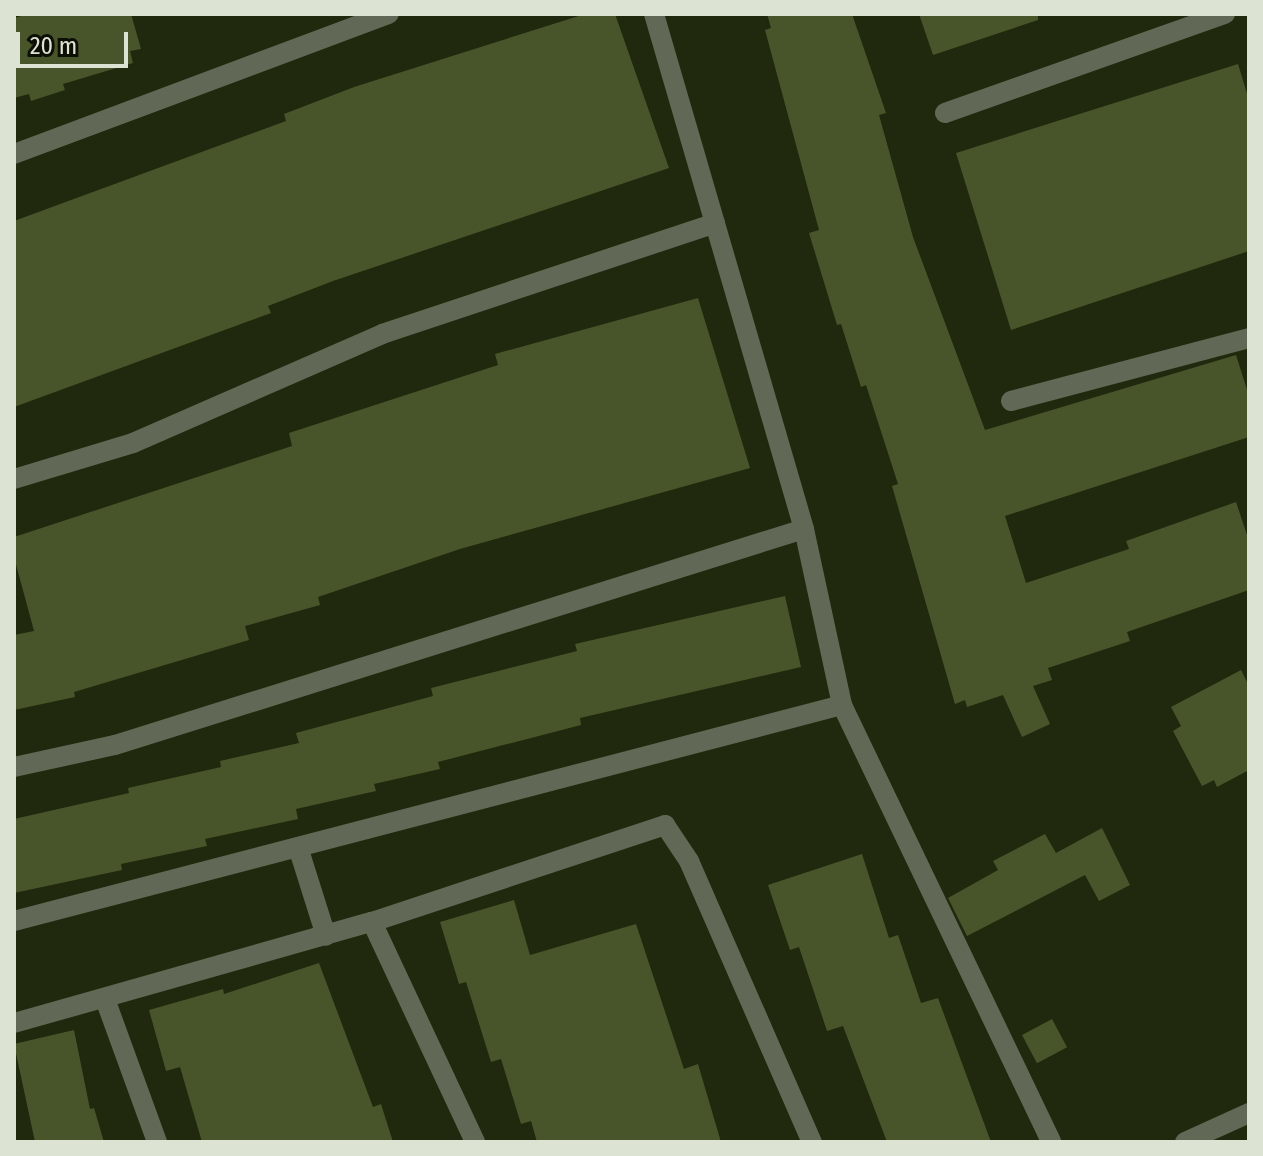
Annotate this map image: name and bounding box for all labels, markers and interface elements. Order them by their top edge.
scale bar [20,16,132,66]
text: 20 m [30,32,77,60]

